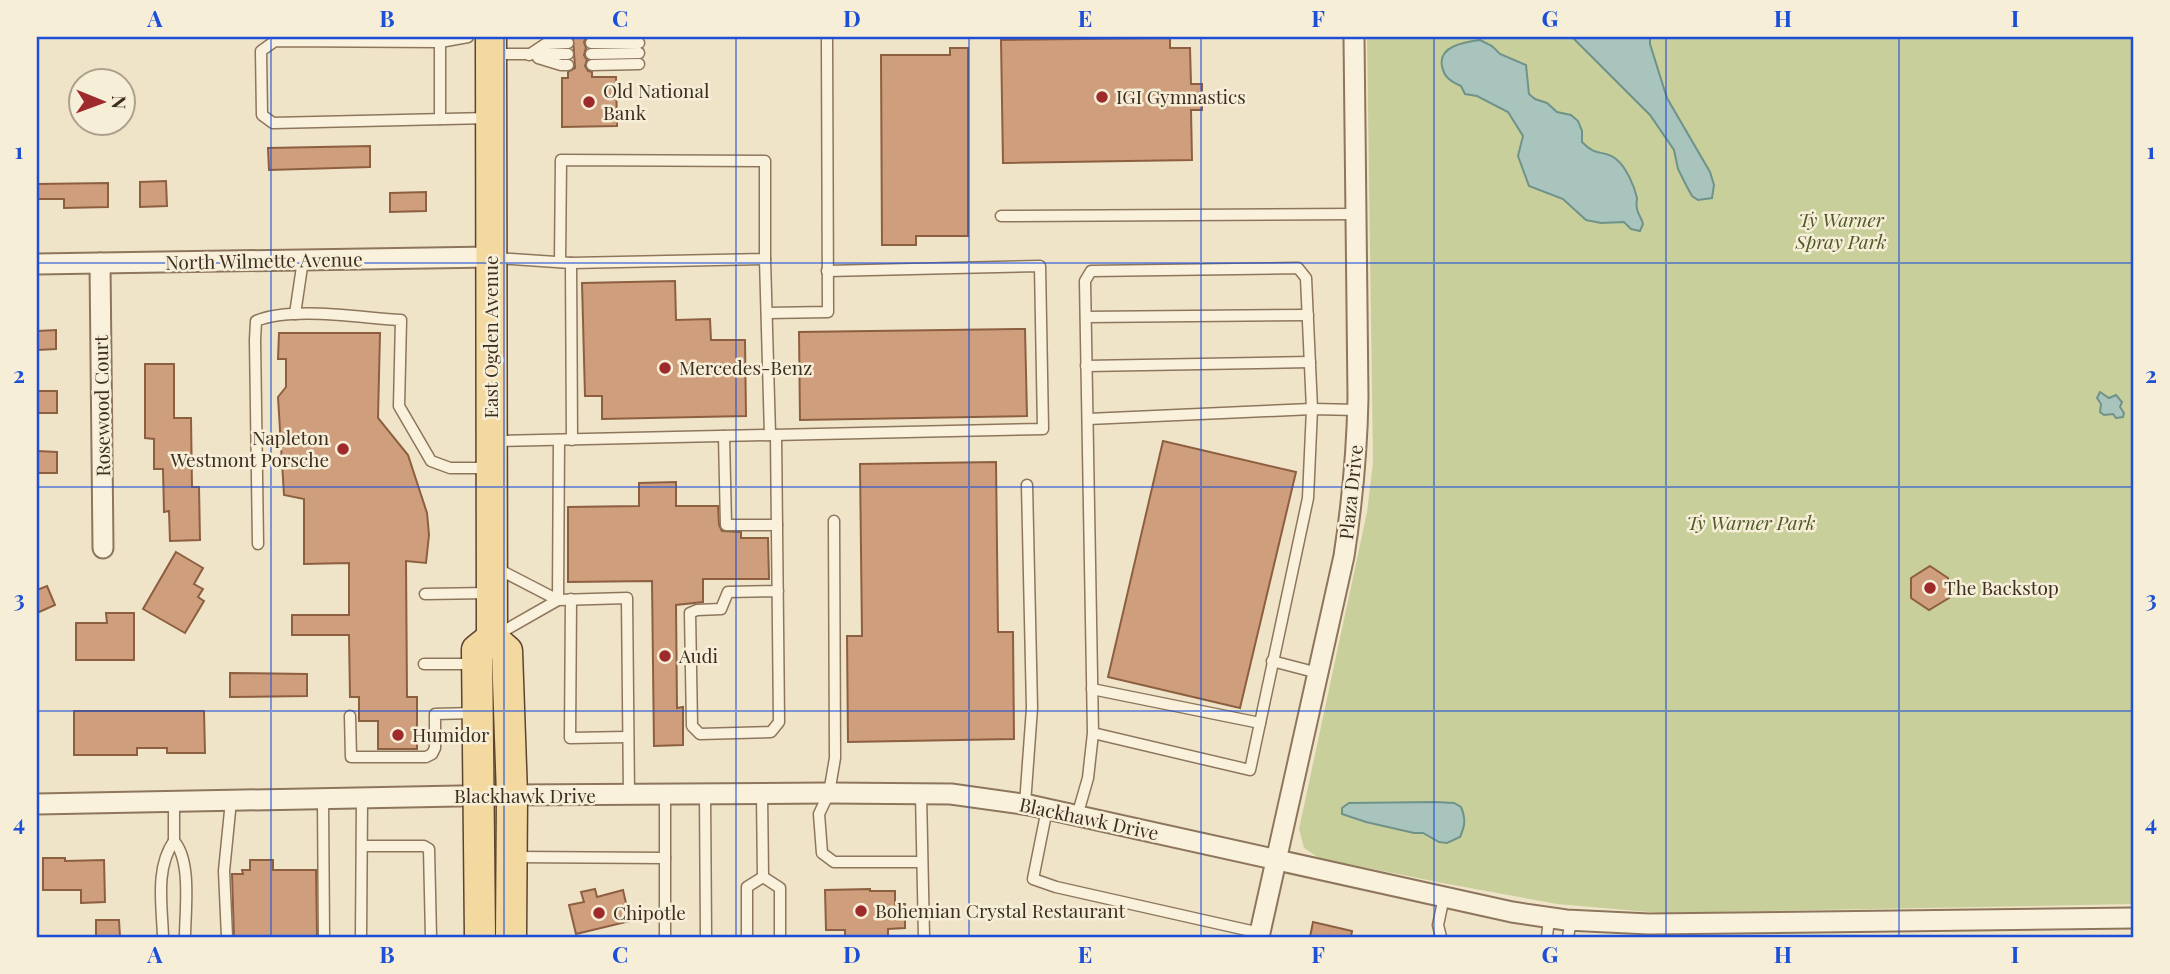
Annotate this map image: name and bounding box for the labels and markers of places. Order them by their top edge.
place label: Old National Bank [603,77,710,125]
place label: IGI Gymnastics [1116,83,1246,109]
marker: IGI Gymnastics [1094,89,1110,105]
marker: Old National Bank [581,94,597,110]
place label: Mercedes-Benz [679,354,812,380]
marker: Mercedes-Benz [657,360,673,376]
place label: Napleton Westmont Porsche [169,424,330,472]
marker: Napleton Westmont Porsche [335,441,351,457]
place label: The Backstop [1944,574,2059,600]
marker: The Backstop [1922,580,1938,596]
place label: Audi [678,642,718,668]
marker: Audi [657,648,673,664]
place label: Humidor [412,721,490,747]
marker: Humidor [390,727,406,743]
place label: Bohemian Crystal Restaurant [875,897,1126,923]
place label: Chipotle [613,899,686,925]
marker: Bohemian Crystal Restaurant [853,903,869,919]
marker: Chipotle [591,905,607,921]

